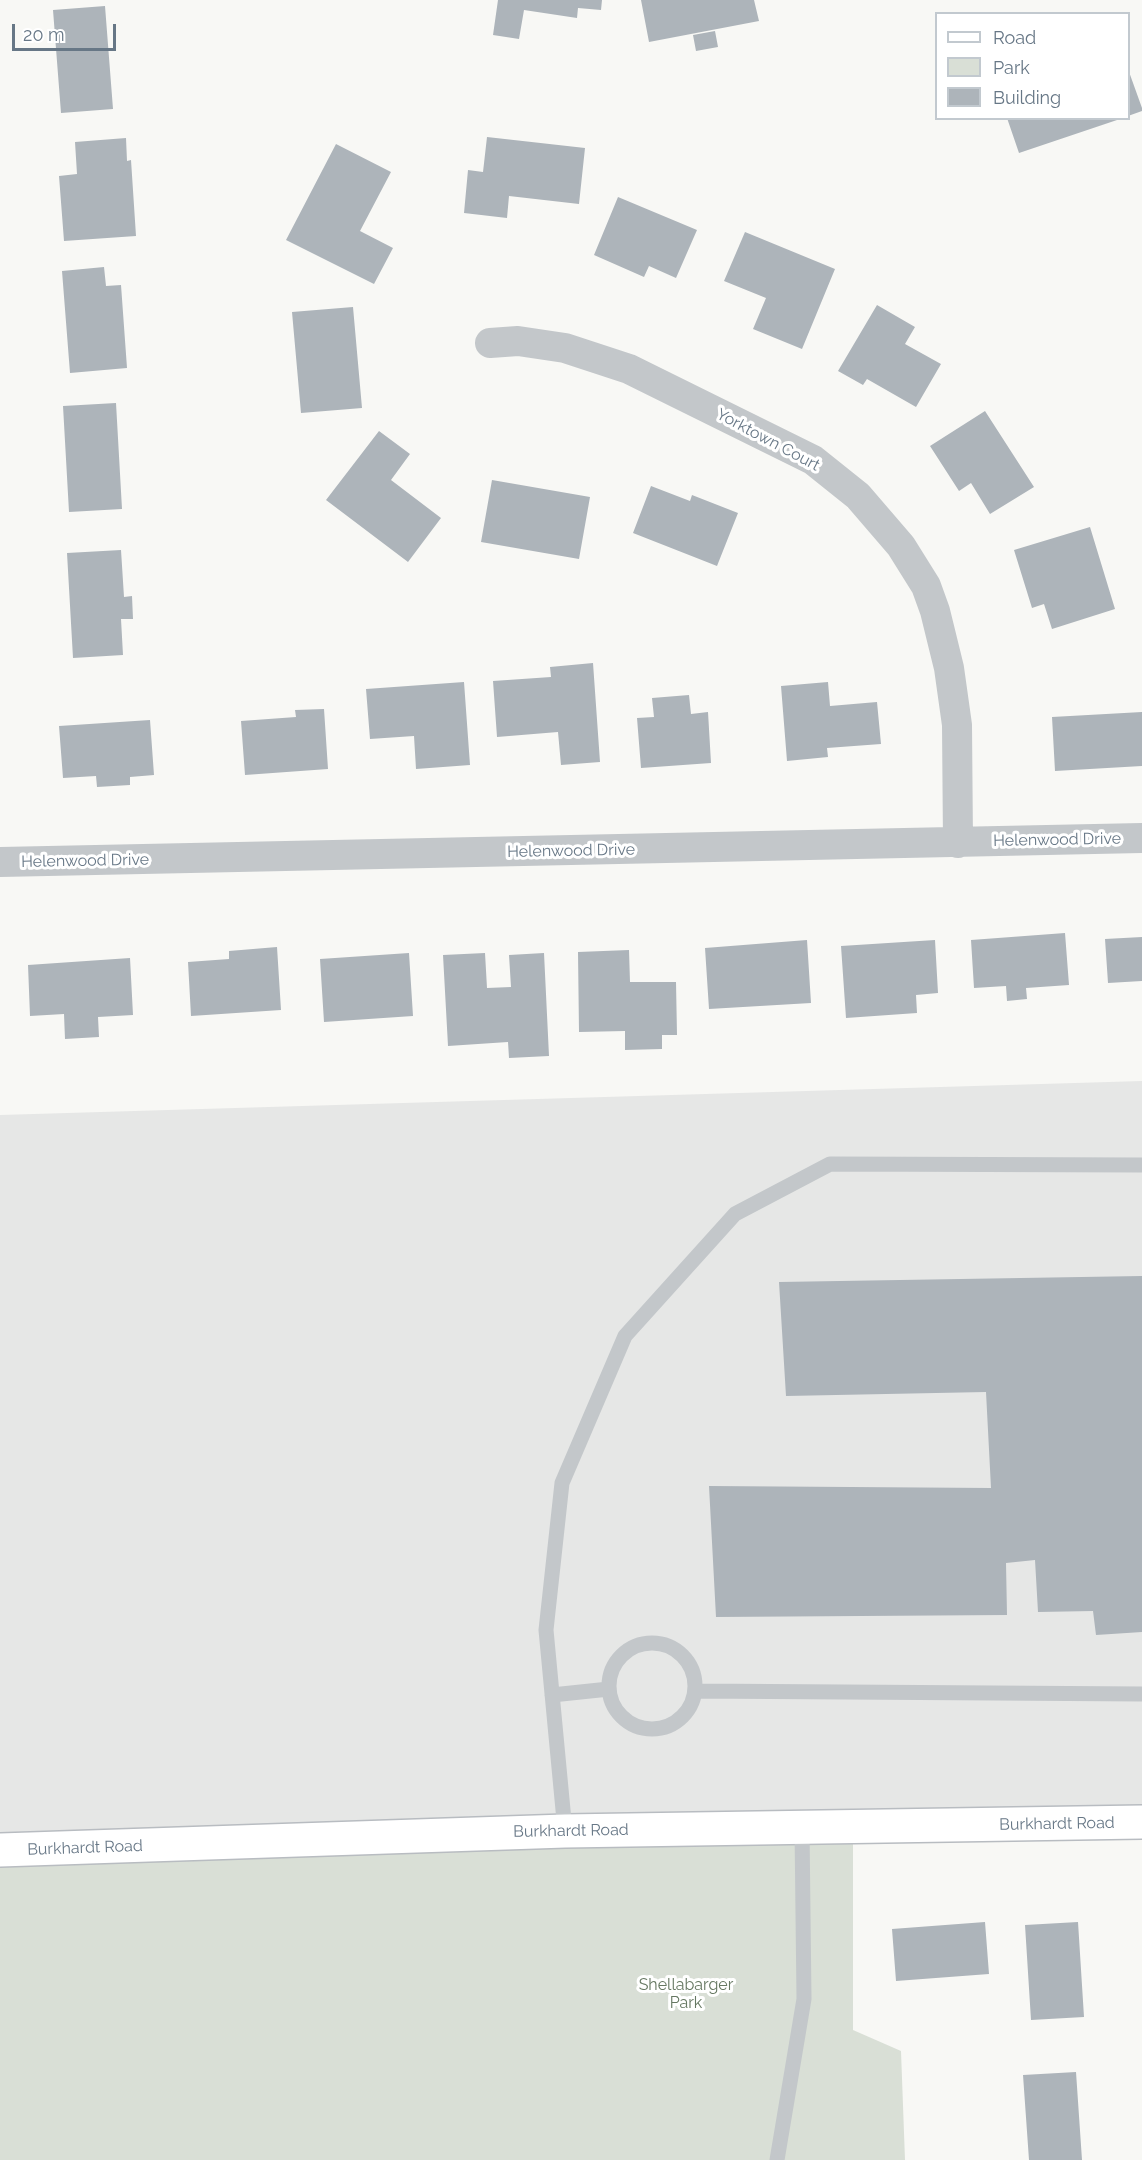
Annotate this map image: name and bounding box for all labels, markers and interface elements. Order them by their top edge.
scale bar [15,12,118,50]
legend [935,12,1130,120]
text: 20 m [23,24,65,45]
text: Road [993,27,1036,48]
text: Park [993,57,1030,78]
text: Building [993,87,1061,108]
street label: Yorktown Court [713,405,823,475]
street label: Helenwood Drive [993,829,1121,851]
street label: Helenwood Drive [507,840,635,862]
street label: Helenwood Drive [21,850,149,872]
street label: Burkhardt Road [999,1813,1115,1835]
street label: Burkhardt Road [513,1820,629,1842]
street label: Burkhardt Road [27,1836,143,1860]
park label: Shellabarger Park [639,1975,733,2013]

